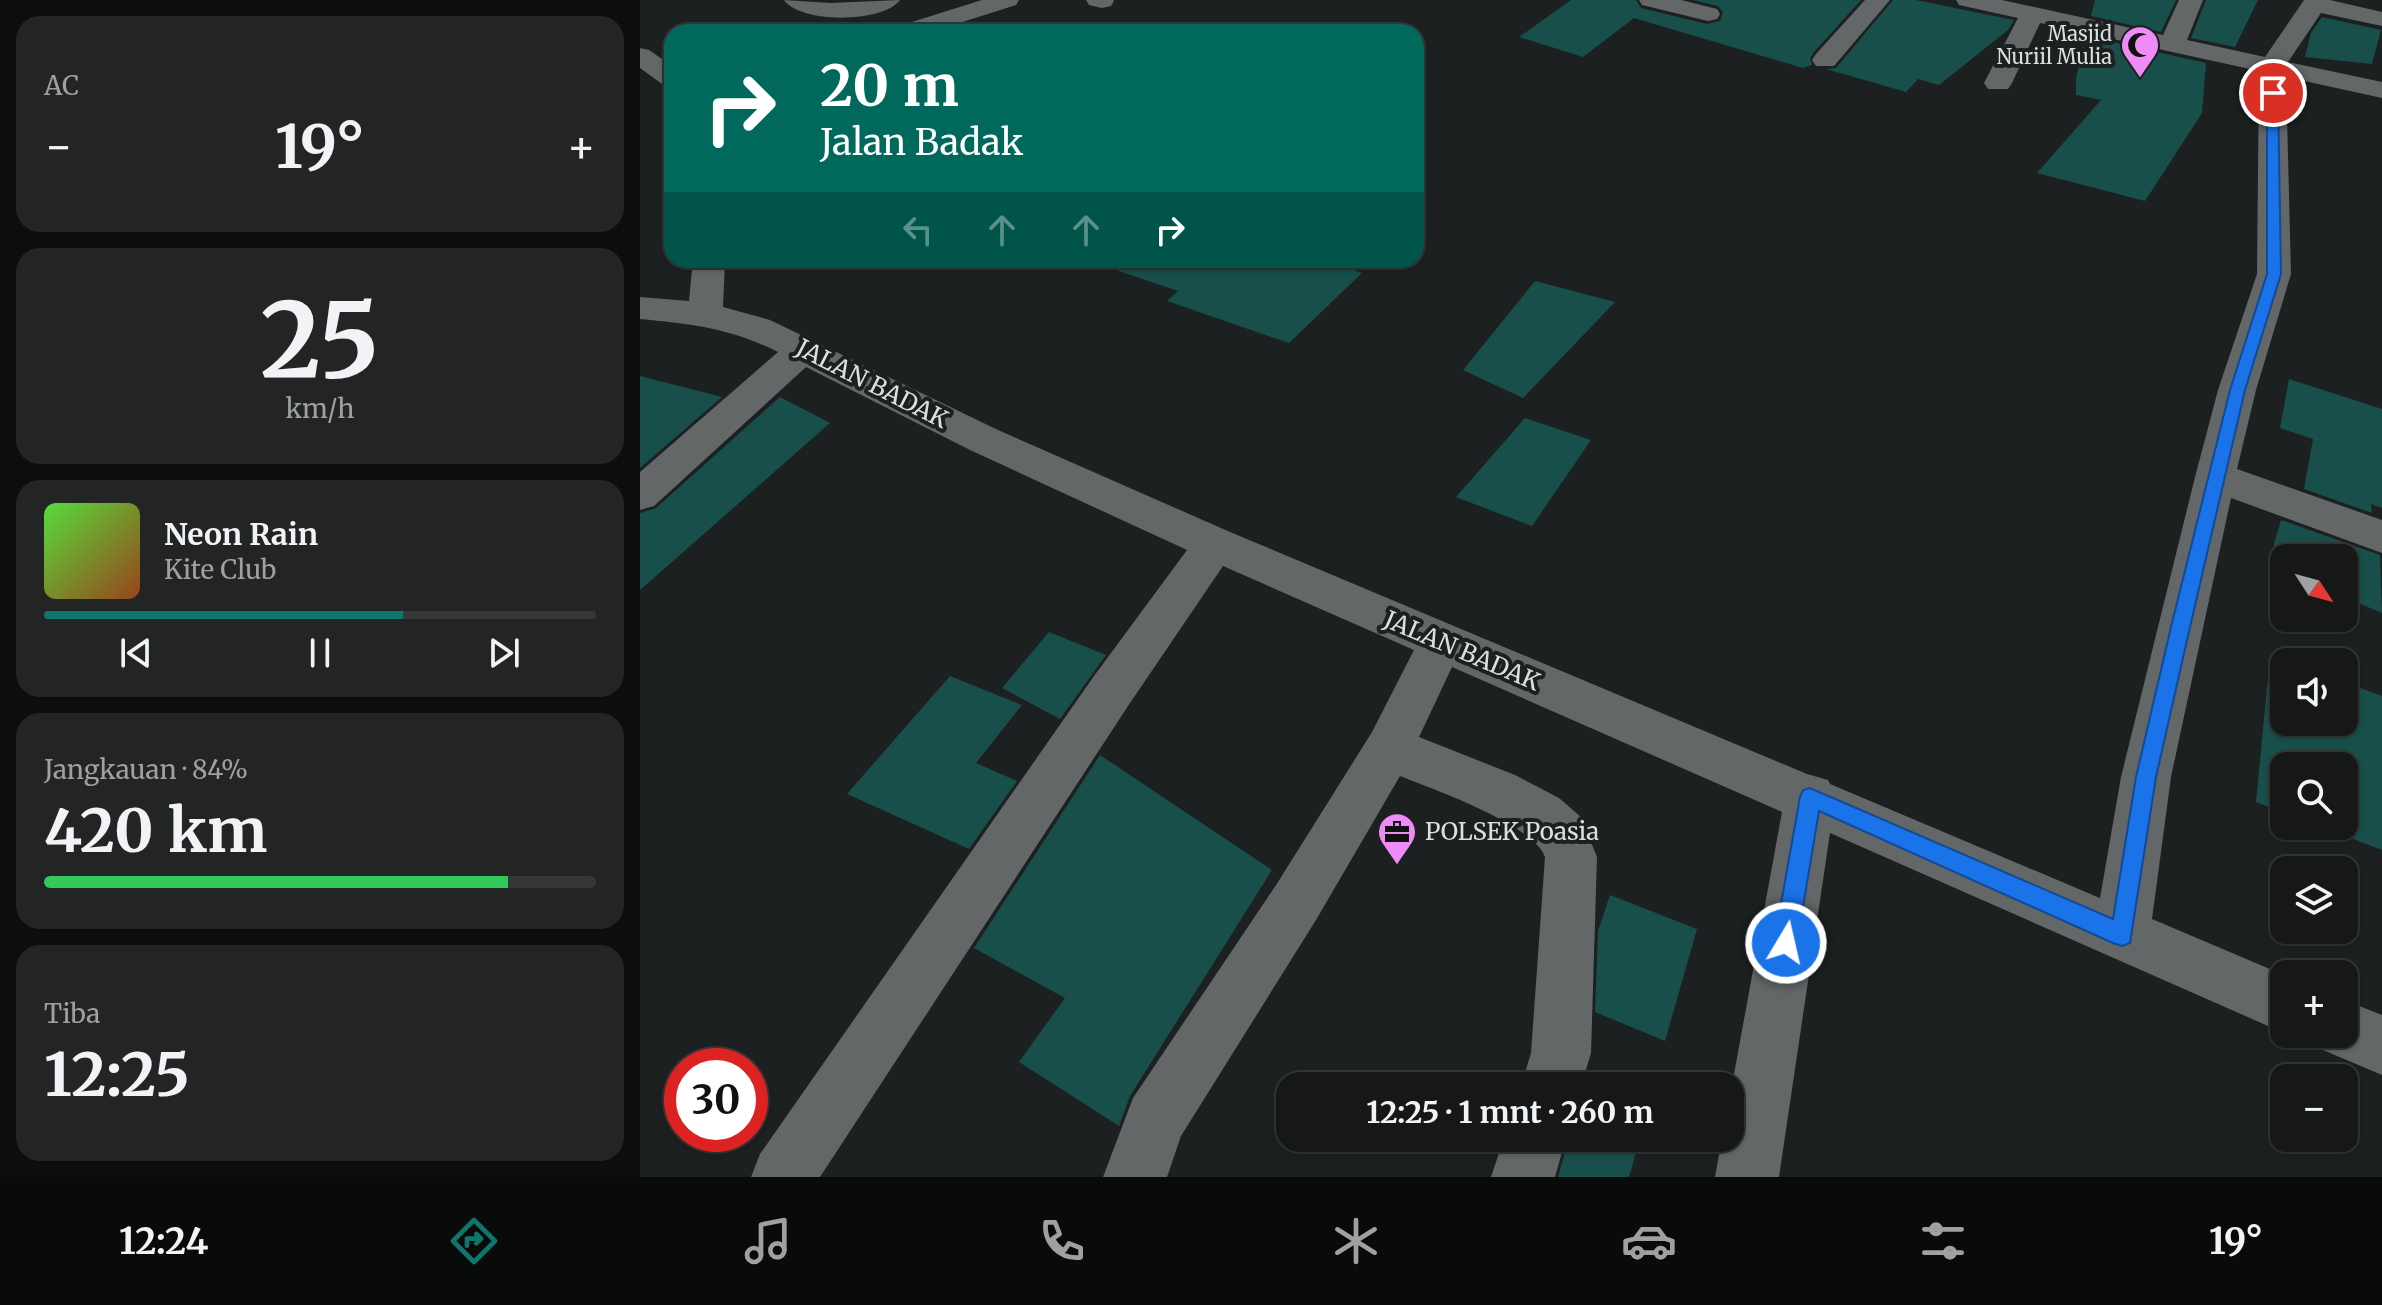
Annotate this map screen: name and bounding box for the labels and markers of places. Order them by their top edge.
place label: Masjid Nuriil Mulia [1996,21,2112,69]
mosque icon: Masjid Nuriil Mulia [2119,24,2161,79]
pin [2239,59,2307,127]
office icon: POLSEK Poasia [1376,811,1418,866]
place label: POLSEK Poasia [1425,816,1599,847]

